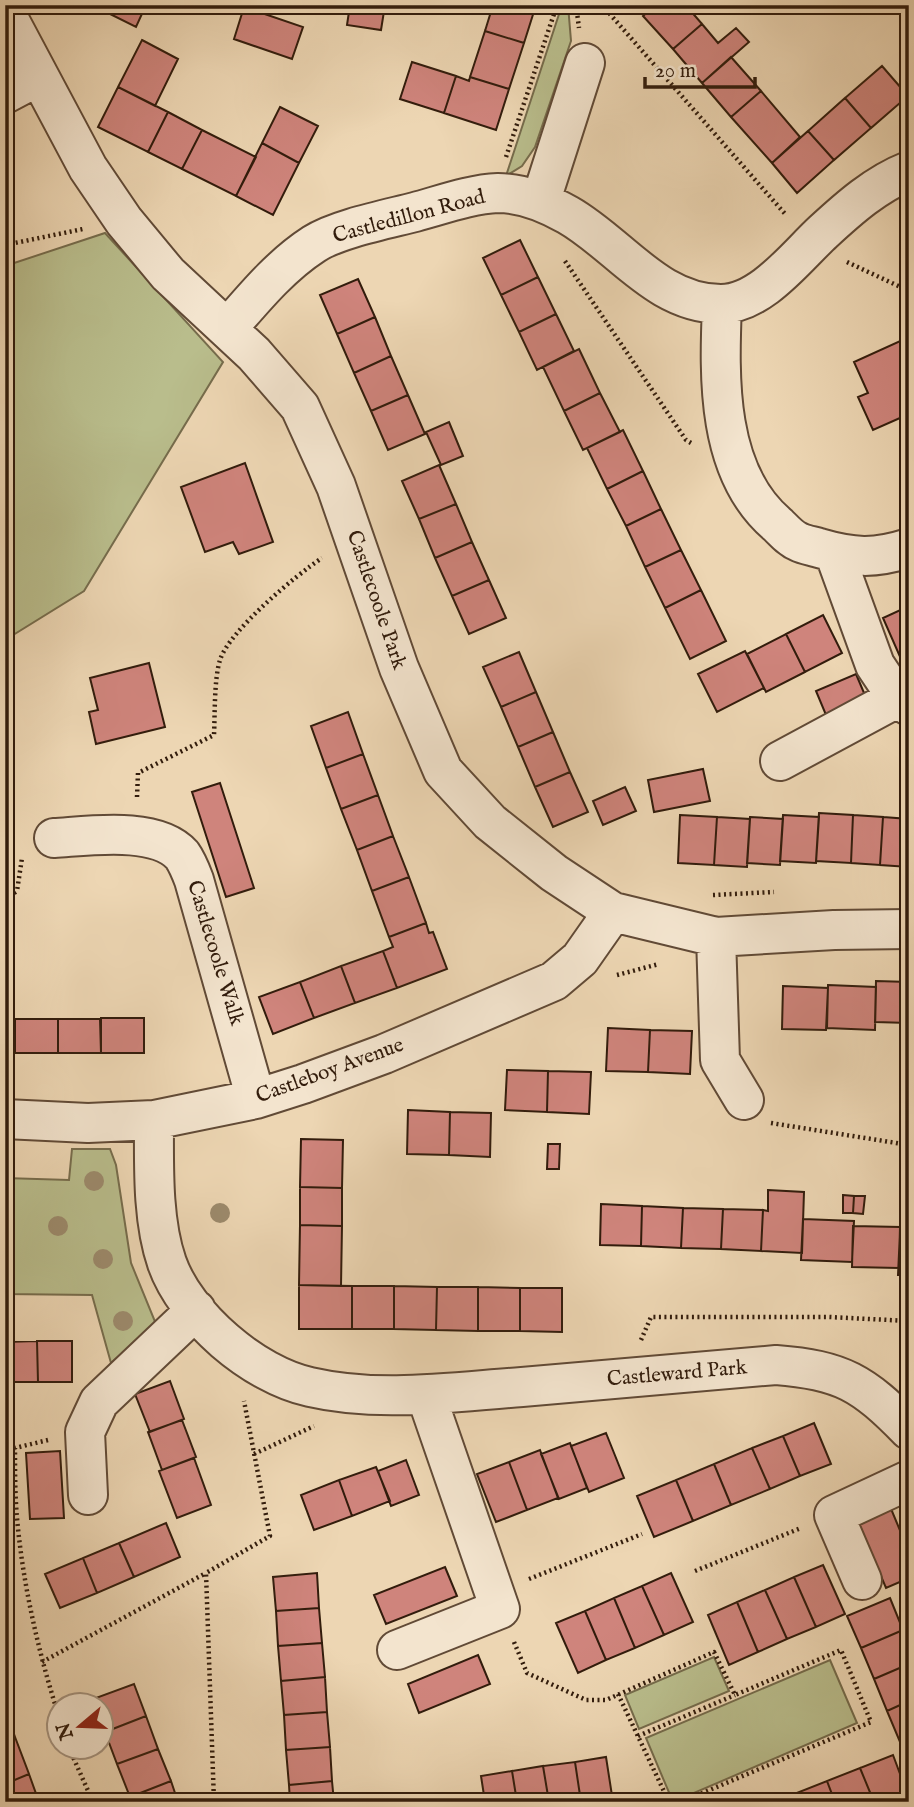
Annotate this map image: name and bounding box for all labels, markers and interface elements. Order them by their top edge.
scale bar [645,46,755,90]
text: 20 m [655,58,696,85]
street label: Castledillon Road [330,183,489,250]
street label: Castlecoole Park [340,527,413,674]
street label: Castlecoole Walk [180,877,250,1029]
street label: Castleboy Avenue [252,1032,408,1110]
street label: Castleward Park [606,1354,749,1394]
north arrow [46,1692,116,1762]
text: N [52,1719,80,1744]

